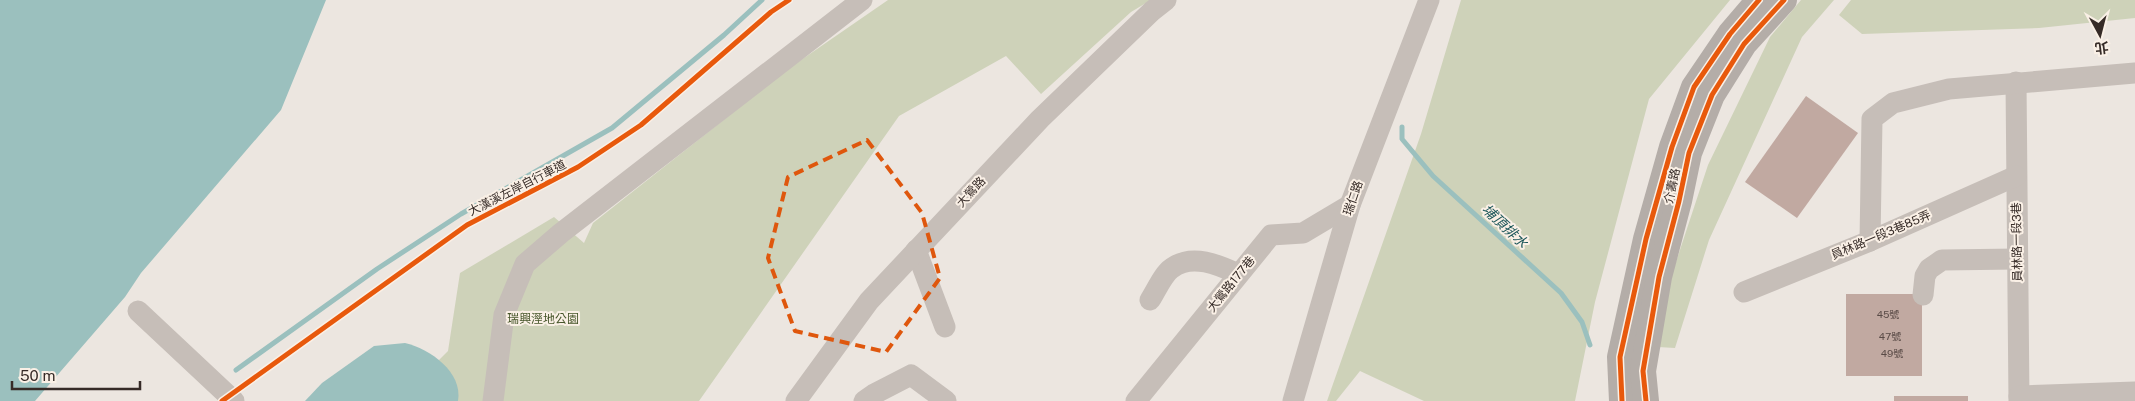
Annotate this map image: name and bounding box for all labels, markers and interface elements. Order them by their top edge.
north arrow [2075,10,2125,60]
text: 北 [2094,39,2110,57]
street label: 大漢溪左岸自行車道 [466,157,568,219]
street label: 介壽路 [1661,167,1683,205]
street label: 大鶯路 [954,174,988,210]
street label: 瑞仁路 [1341,179,1365,217]
water label: 埔頂排水 [1479,201,1532,252]
street label: 員林路一段3巷 [2009,202,2025,282]
street label: 員林路一段3巷85弄 [1829,208,1933,262]
street label: 大鶯路177巷 [1204,253,1258,315]
house number: 45號 [1877,308,1899,320]
park label: 瑞興溼地公園 [507,312,579,326]
house number: 47號 [1879,330,1901,342]
house number: 49號 [1881,347,1903,359]
scale bar [12,358,140,390]
text: 50 m [20,367,55,384]

